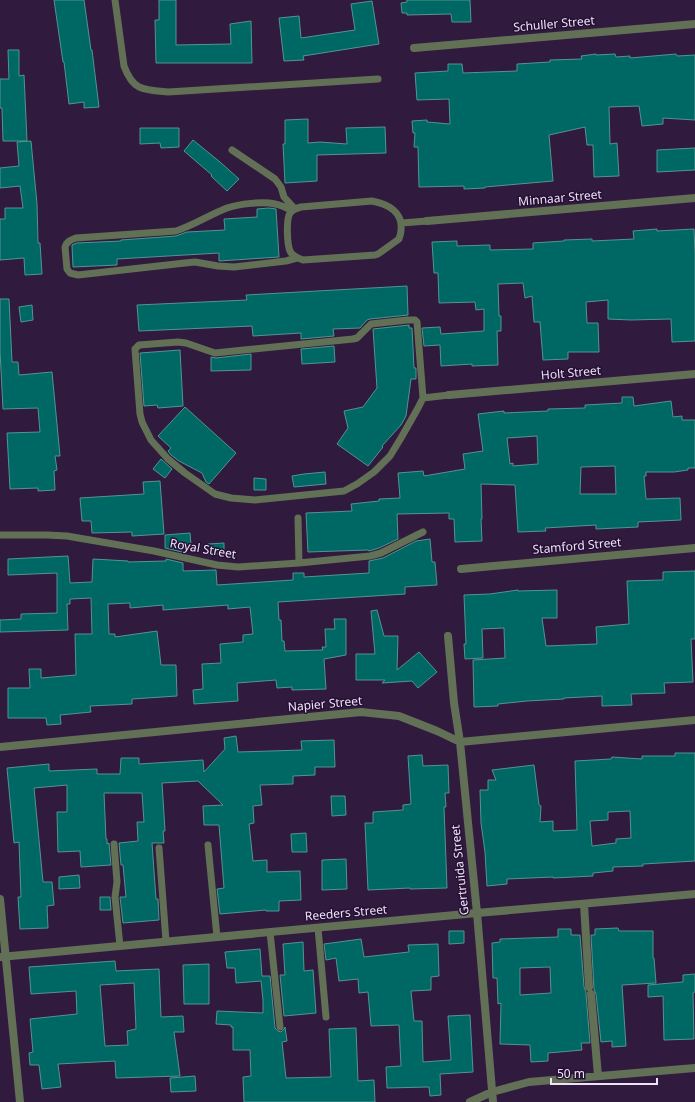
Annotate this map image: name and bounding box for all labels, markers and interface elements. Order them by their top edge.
street label: Schuller Street [513,11,596,36]
street label: Minnaar Street [517,185,603,210]
street label: Holt Street [540,361,602,384]
street label: Stamford Street [532,533,623,558]
street label: Royal Street [169,534,238,563]
street label: Napier Street [287,692,364,715]
street label: Gertruida Street [446,823,473,916]
street label: Reeders Street [304,900,388,925]
scale bar [551,1060,657,1086]
text: 50 m [557,1065,585,1082]

